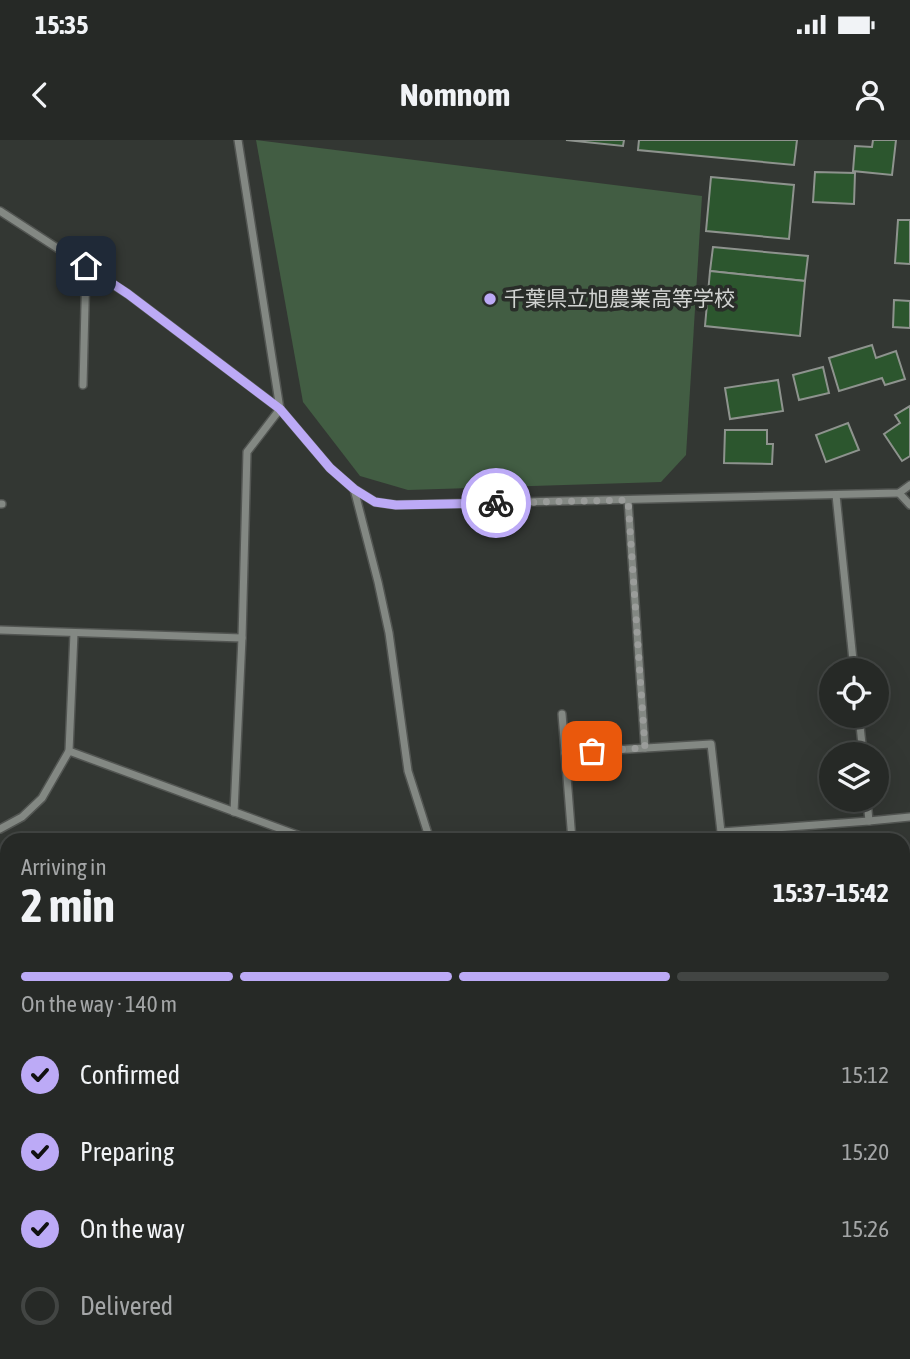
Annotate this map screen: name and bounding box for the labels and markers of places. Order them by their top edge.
pin [56,236,116,296]
place label: 千葉県立旭農業高等学校 [504,286,735,310]
marker: 千葉県立旭農業高等学校 [482,291,498,307]
pin [562,721,622,781]

